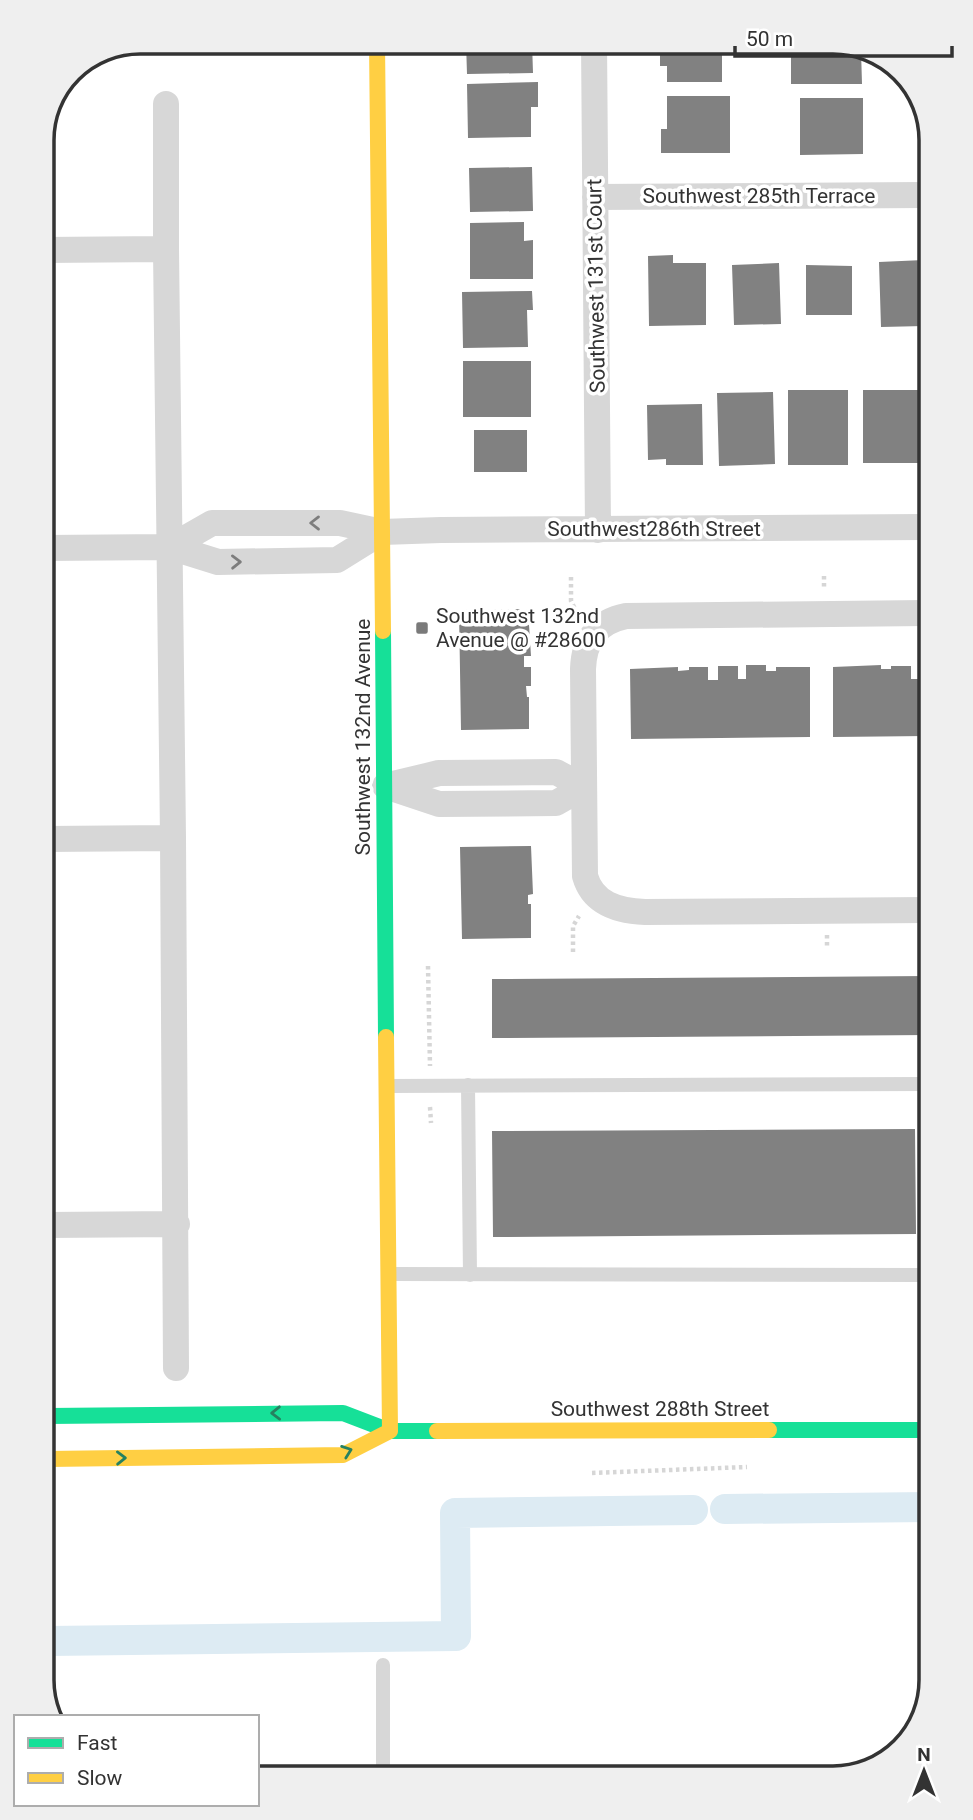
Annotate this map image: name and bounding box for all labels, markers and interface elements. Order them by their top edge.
scale bar [735,14,952,58]
text: 50 m [746,27,793,51]
street label: Southwest 131st Court [582,179,610,393]
street label: Southwest 285th Terrace [643,184,875,208]
one-way arrow [310,515,320,531]
street label: Southwest286th Street [547,517,761,541]
one-way arrow [231,554,242,569]
place label: Southwest 132nd Avenue @ #28600 [436,604,606,652]
street label: Southwest 132nd Avenue [351,618,375,856]
marker: Southwest 132nd Avenue @ #28600 [414,620,430,636]
street label: Southwest 288th Street [551,1397,770,1421]
one-way arrow [271,1405,281,1421]
one-way arrow [341,1445,353,1459]
one-way arrow [116,1450,127,1466]
legend [14,1715,259,1806]
text: Fast [77,1731,118,1755]
north arrow [889,1736,959,1806]
text: N [917,1743,931,1766]
text: Slow [77,1766,123,1790]

